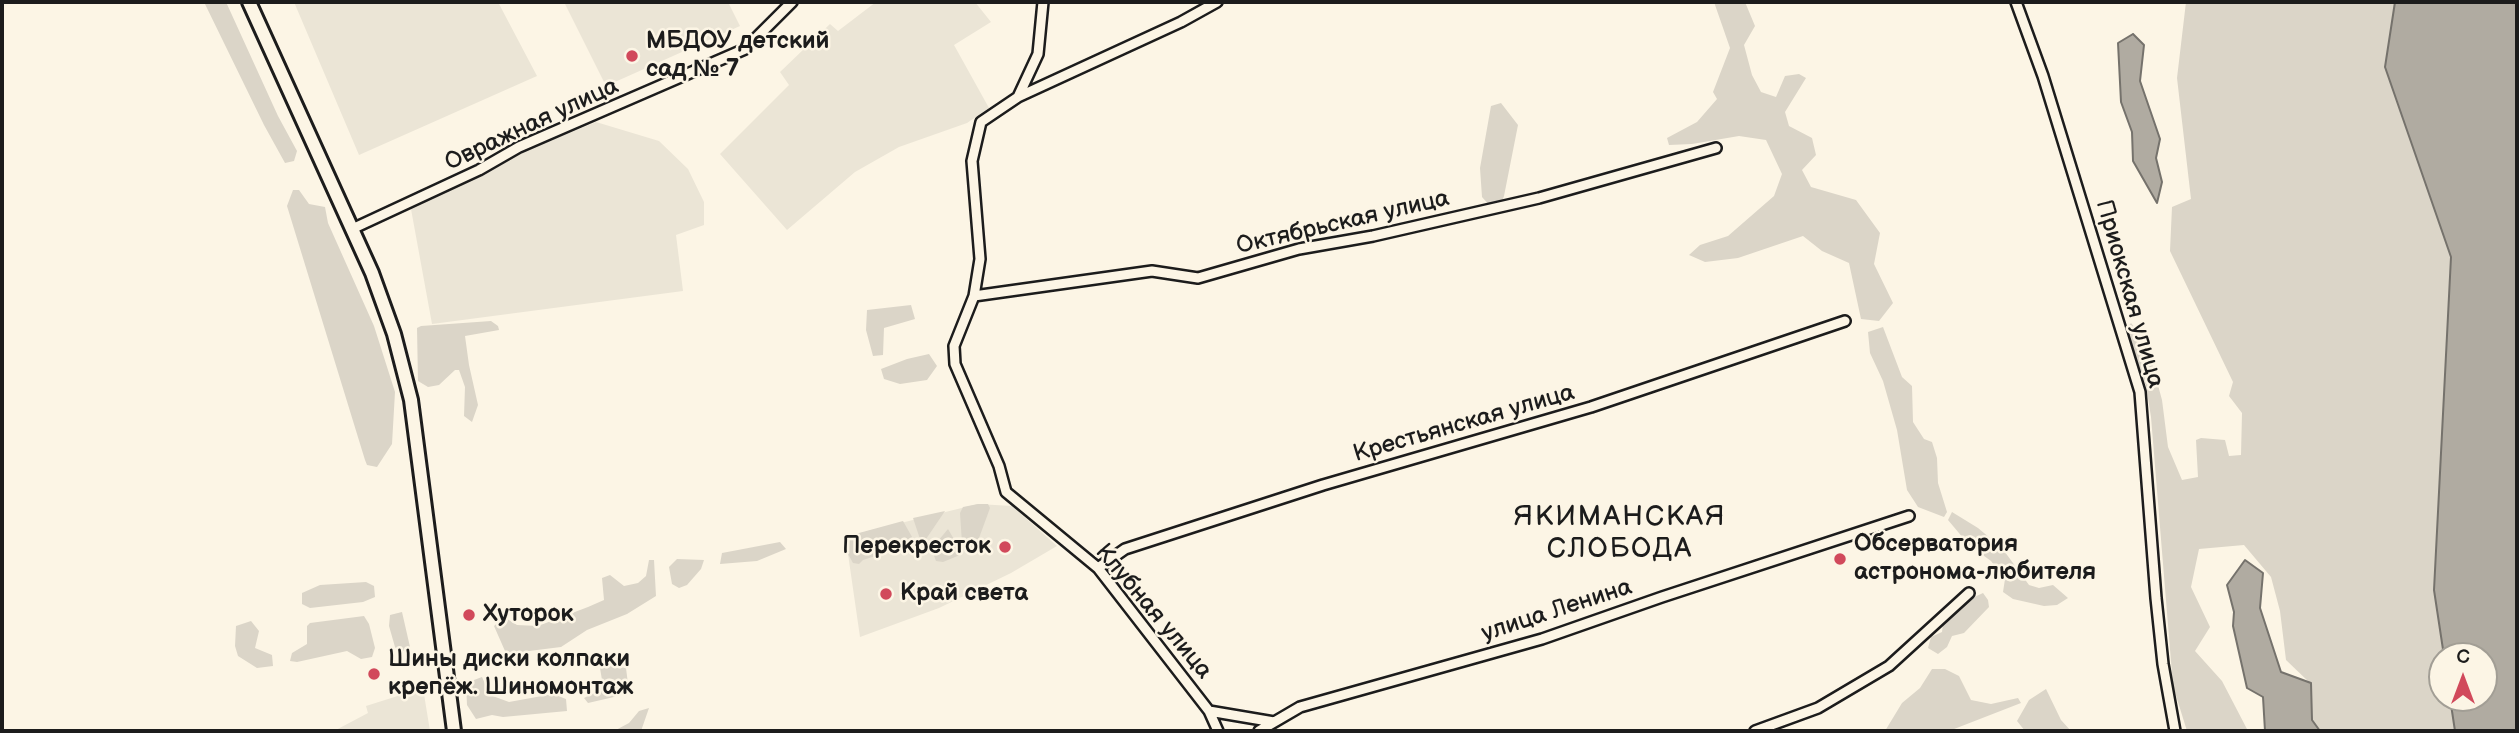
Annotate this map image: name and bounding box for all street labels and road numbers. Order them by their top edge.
street label: Овражная улица [441,72,623,178]
street label: Октябрьская улица [1234,184,1452,262]
street label: Приокская улица [2088,197,2170,391]
street label: Крестьянская улица [1350,379,1578,469]
street label: Клубная улица [1088,539,1218,685]
street label: улица Ленина [1478,573,1636,649]

